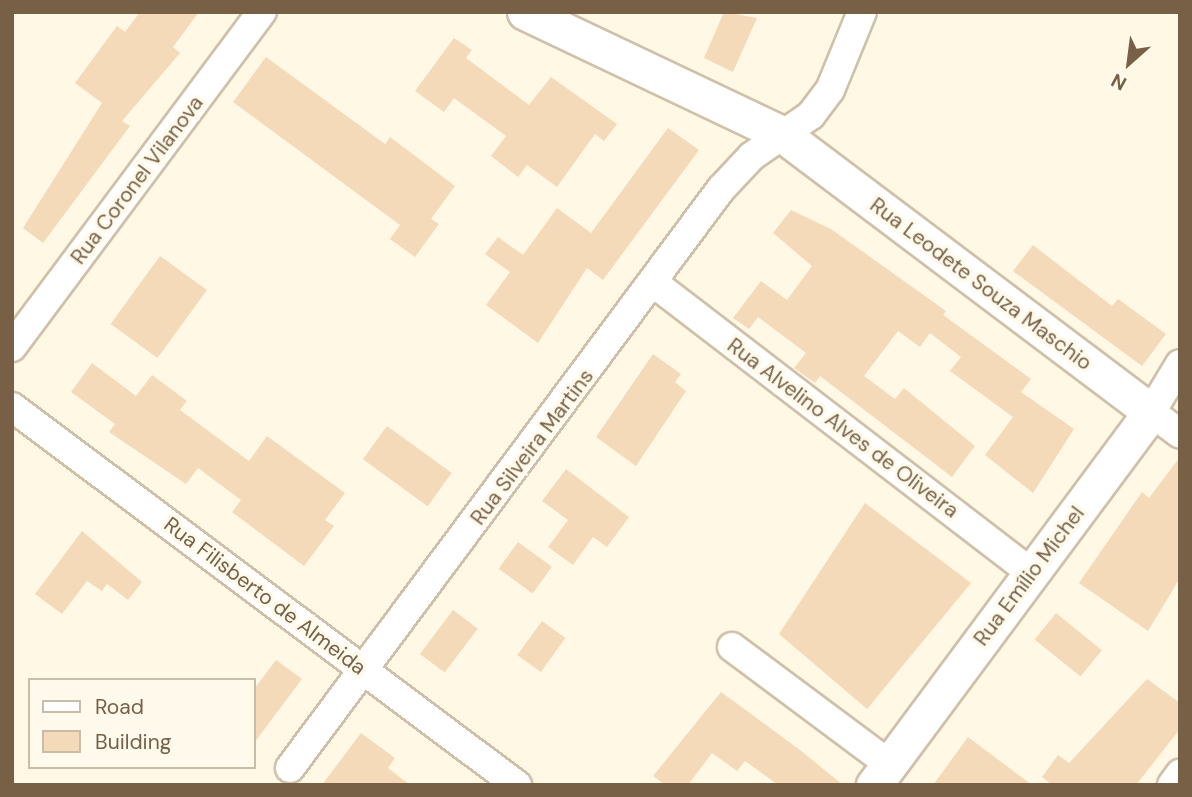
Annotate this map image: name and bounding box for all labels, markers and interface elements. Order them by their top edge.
north arrow [1094,28,1164,98]
text: N [1107,68,1131,96]
street label: Rua Coronel Vilanova [65,91,209,269]
street label: Rua Leodete Souza Maschio [865,192,1097,376]
street label: Rua Alvelino Alves de Oliveira [722,333,964,523]
street label: Rua Silveira Martins [465,364,599,530]
street label: Rua Emílio Michel [968,501,1090,651]
street label: Rua Filisberto de Almeida [159,512,371,680]
legend [28,678,256,769]
text: Road [95,693,144,721]
text: Building [95,728,171,756]

